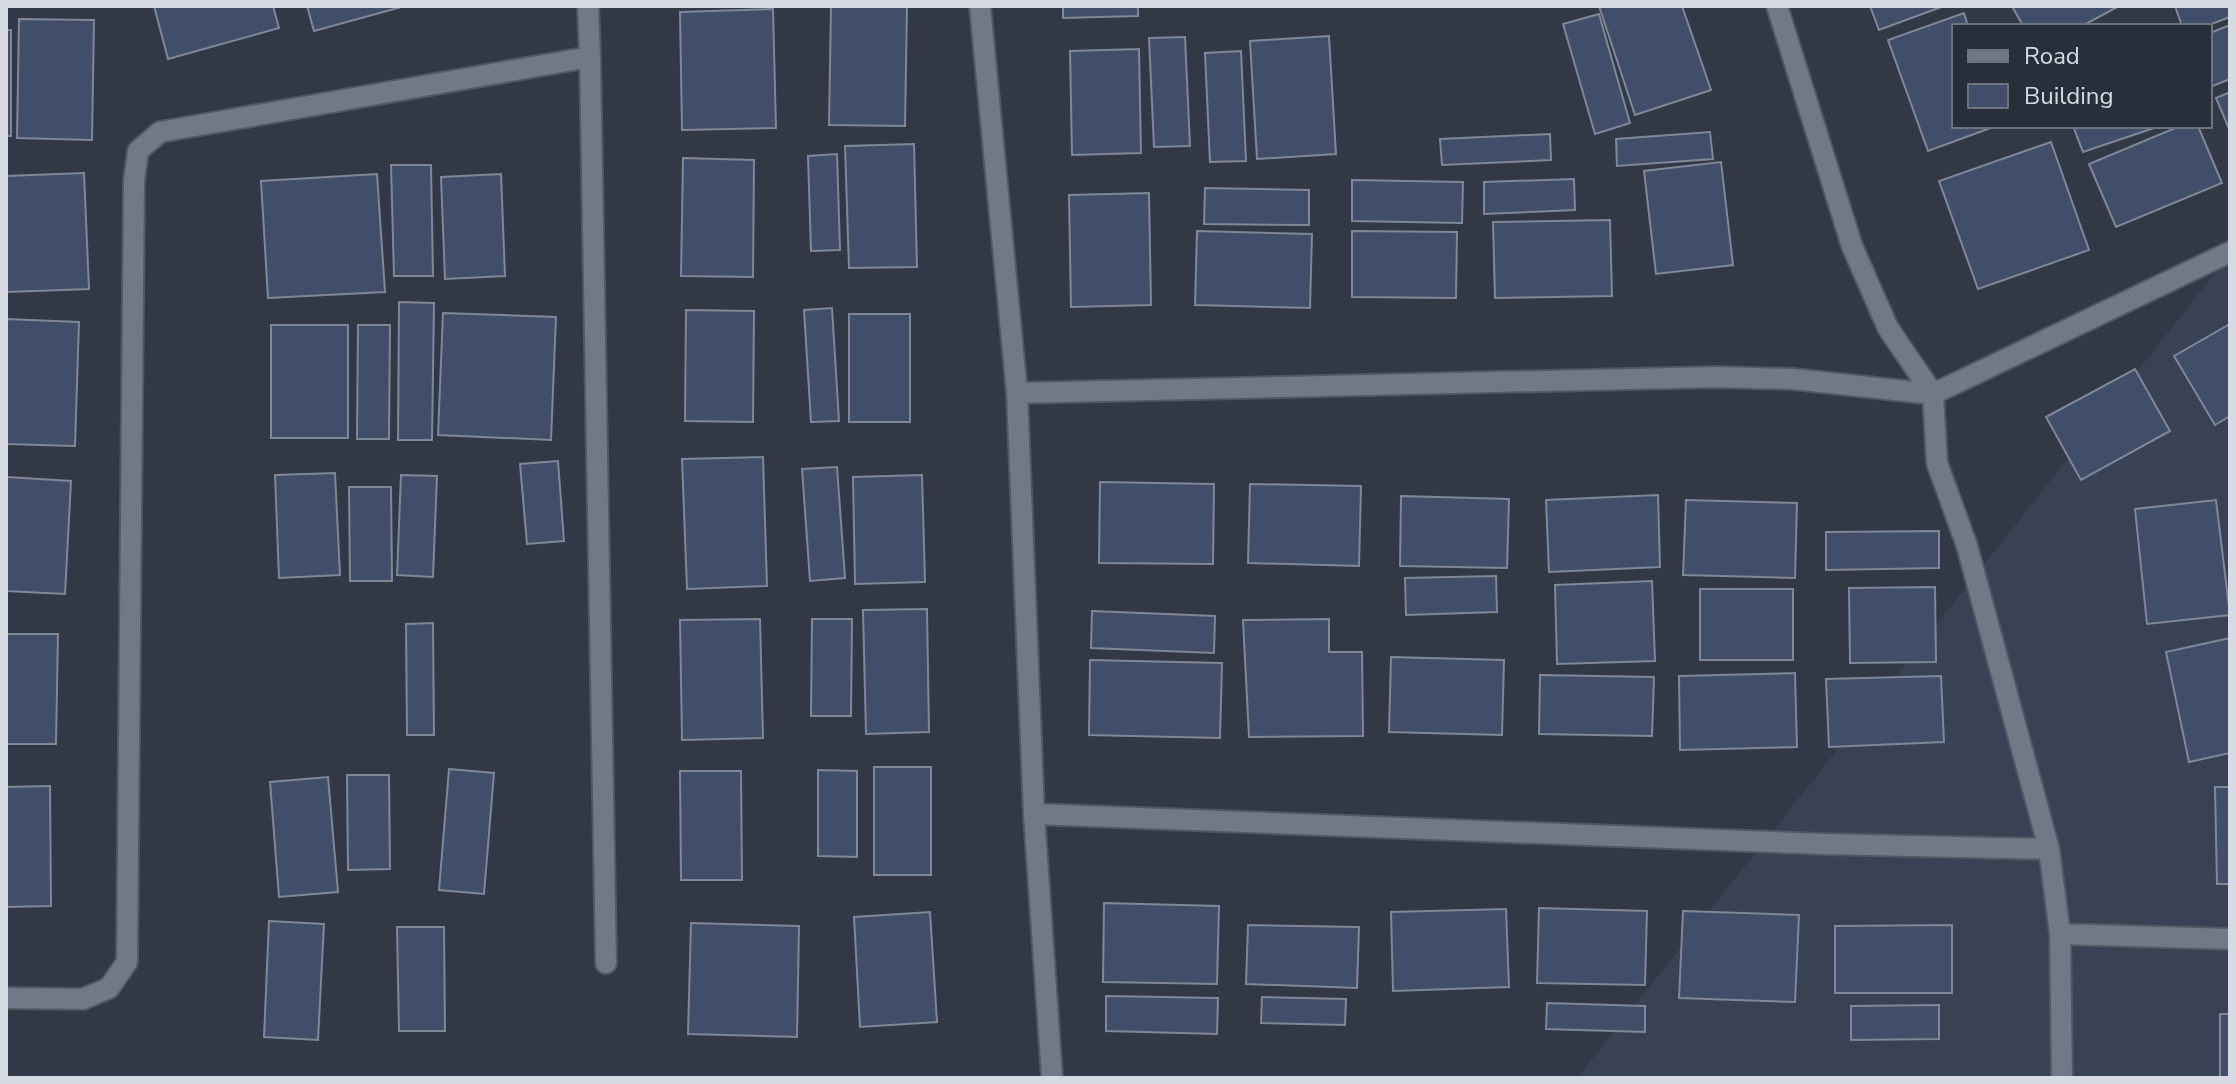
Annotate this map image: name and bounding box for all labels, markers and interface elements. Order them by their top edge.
legend [1952,24,2212,128]
text: Road [2024,40,2080,72]
text: Building [2024,80,2114,112]

